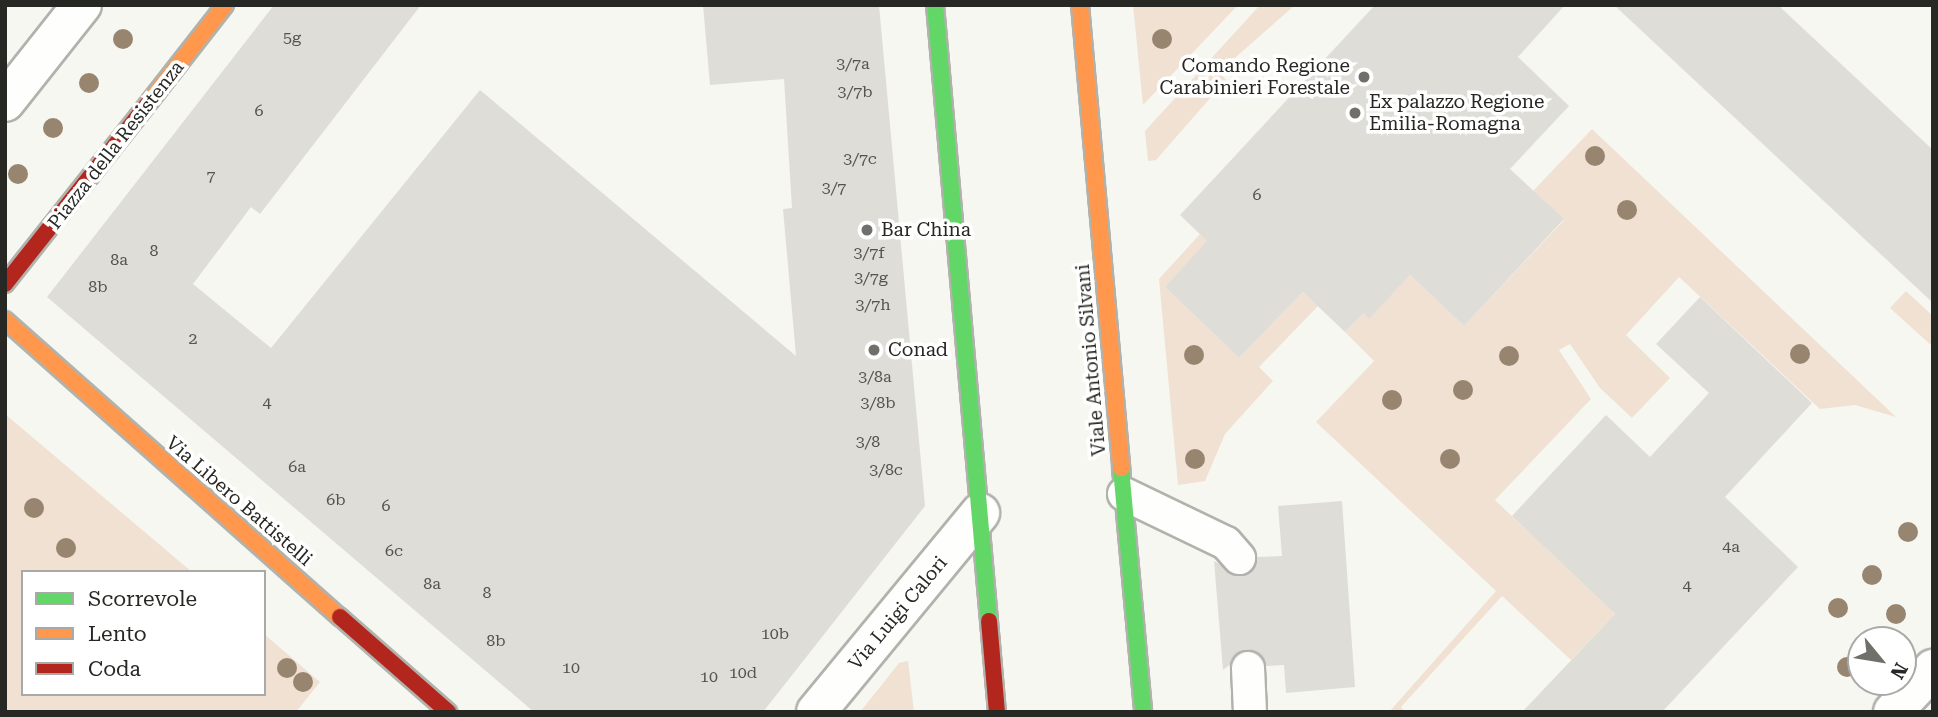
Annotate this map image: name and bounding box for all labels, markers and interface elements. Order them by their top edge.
house number: 5g [283,28,301,48]
house number: 3/7a [836,54,870,74]
place label: Comando Regione Carabinieri Forestale [1160,55,1350,99]
street label: Piazza della Resistenza [43,56,189,234]
marker: Comando Regione Carabinieri Forestale [1356,69,1372,85]
house number: 3/7b [838,82,872,102]
place label: Ex palazzo Regione Emilia-Romagna [1369,91,1545,135]
house number: 6 [255,101,263,121]
marker: Ex palazzo Regione Emilia-Romagna [1347,105,1363,121]
house number: 3/7c [843,149,877,169]
house number: 7 [207,166,215,186]
house number: 3/7 [822,178,846,198]
house number: 6 [1253,185,1261,205]
place label: Bar China [881,219,971,241]
marker: Bar China [859,222,875,238]
house number: 8 [150,241,158,261]
house number: 3/7f [854,243,884,263]
house number: 8a [110,250,128,270]
street label: Viale Antonio Silvani [1071,263,1111,457]
house number: 3/7g [854,268,888,288]
house number: 8b [88,277,108,297]
house number: 3/7h [856,295,890,315]
house number: 2 [189,329,197,349]
place label: Conad [888,339,948,361]
marker: Conad [866,342,882,358]
house number: 3/8a [858,367,892,387]
house number: 4 [263,393,271,413]
house number: 3/8b [861,393,895,413]
street label: Via Libero Battistelli [161,431,317,571]
house number: 3/8 [856,432,880,452]
house number: 6a [288,457,306,477]
house number: 3/8c [869,460,903,480]
house number: 6b [326,490,346,510]
house number: 6 [382,496,390,516]
house number: 4a [1722,537,1740,557]
house number: 6c [385,541,403,561]
street label: Via Luigi Calori [844,552,952,674]
legend [21,570,266,696]
house number: 8a [423,574,441,594]
house number: 4 [1683,576,1691,596]
house number: 8 [483,583,491,603]
text: Scorrevole [88,587,197,611]
text: Lento [88,622,147,646]
house number: 10b [761,624,789,644]
north arrow [1847,626,1917,696]
house number: 8b [486,631,506,651]
text: Coda [88,657,141,681]
house number: 10 [562,658,580,678]
text: N [1885,659,1913,683]
house number: 10d [729,663,757,683]
house number: 10 [700,667,718,687]

